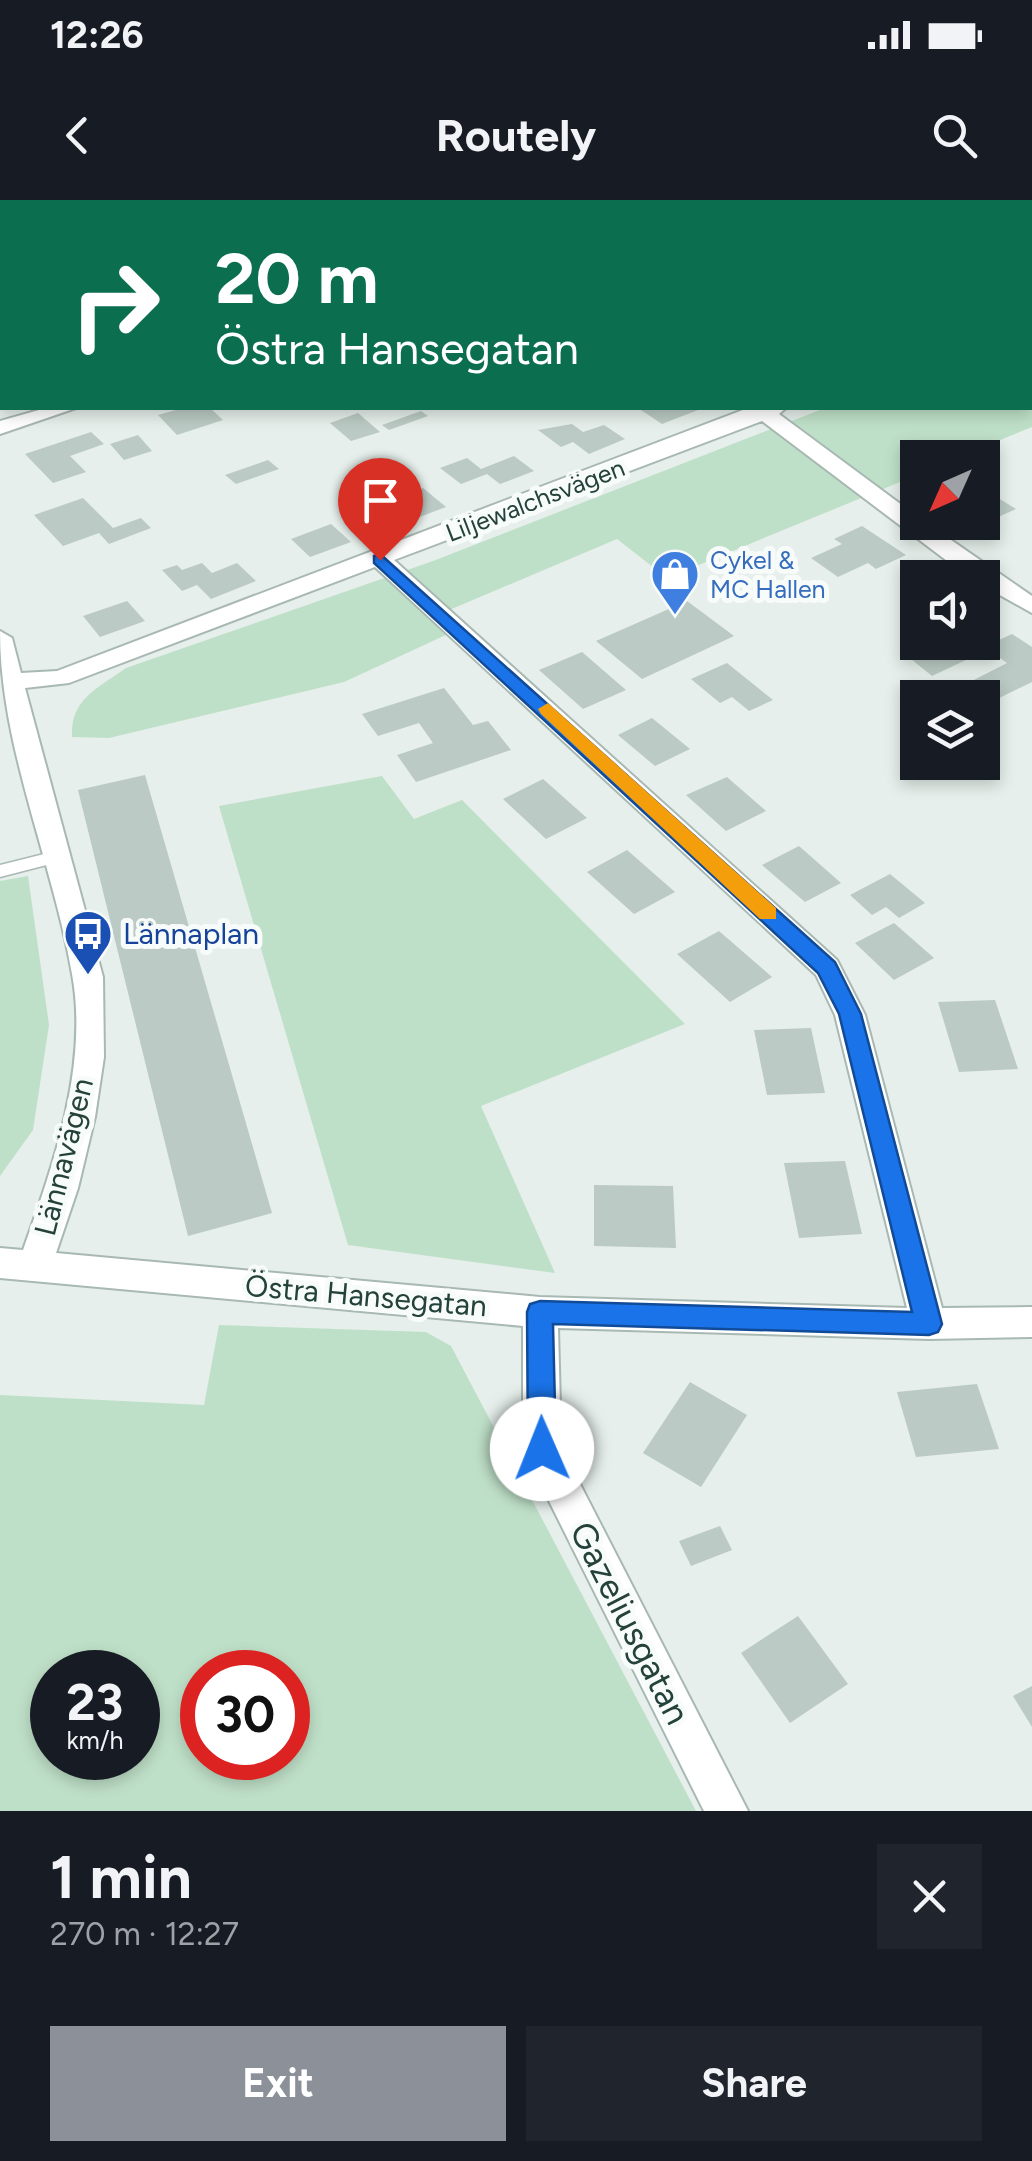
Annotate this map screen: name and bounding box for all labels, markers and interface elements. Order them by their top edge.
text: 12:26 [50,12,144,58]
icon: back [50,108,105,163]
text: Routely [436,108,596,162]
icon: search [927,108,982,163]
text: 20 m [215,236,379,321]
icon: right [50,240,180,370]
text: Östra Hansegatan [215,321,579,375]
north arrow [900,440,1000,540]
map controls [900,440,1000,780]
street label: Liljewalchsvägen [441,452,629,548]
pin [338,458,423,561]
icon: arrive [353,473,408,528]
place label: Cykel & MC Hallen [710,545,825,604]
shop icon: Cykel & MC Hallen [649,548,701,616]
button: sound [900,560,1000,660]
button: layers [900,680,1000,780]
bus stop icon: Lännaplan [62,908,114,976]
place label: Lännaplan [123,915,259,952]
street label: Lännavägen [26,1074,101,1239]
street label: Östra Hansegatan [244,1266,488,1325]
position arrow [490,1397,594,1501]
street label: Gazeliusgatan [561,1515,699,1731]
speed limit sign: 30 [180,1650,310,1780]
text: 23 [67,1672,123,1733]
text: km/h [66,1725,124,1755]
text: 1 min [50,1841,192,1913]
button: close [877,1844,982,1949]
text: 270 m · 12:27 [50,1915,239,1953]
button: Exit [50,2026,506,2141]
button: Share [526,2026,982,2141]

